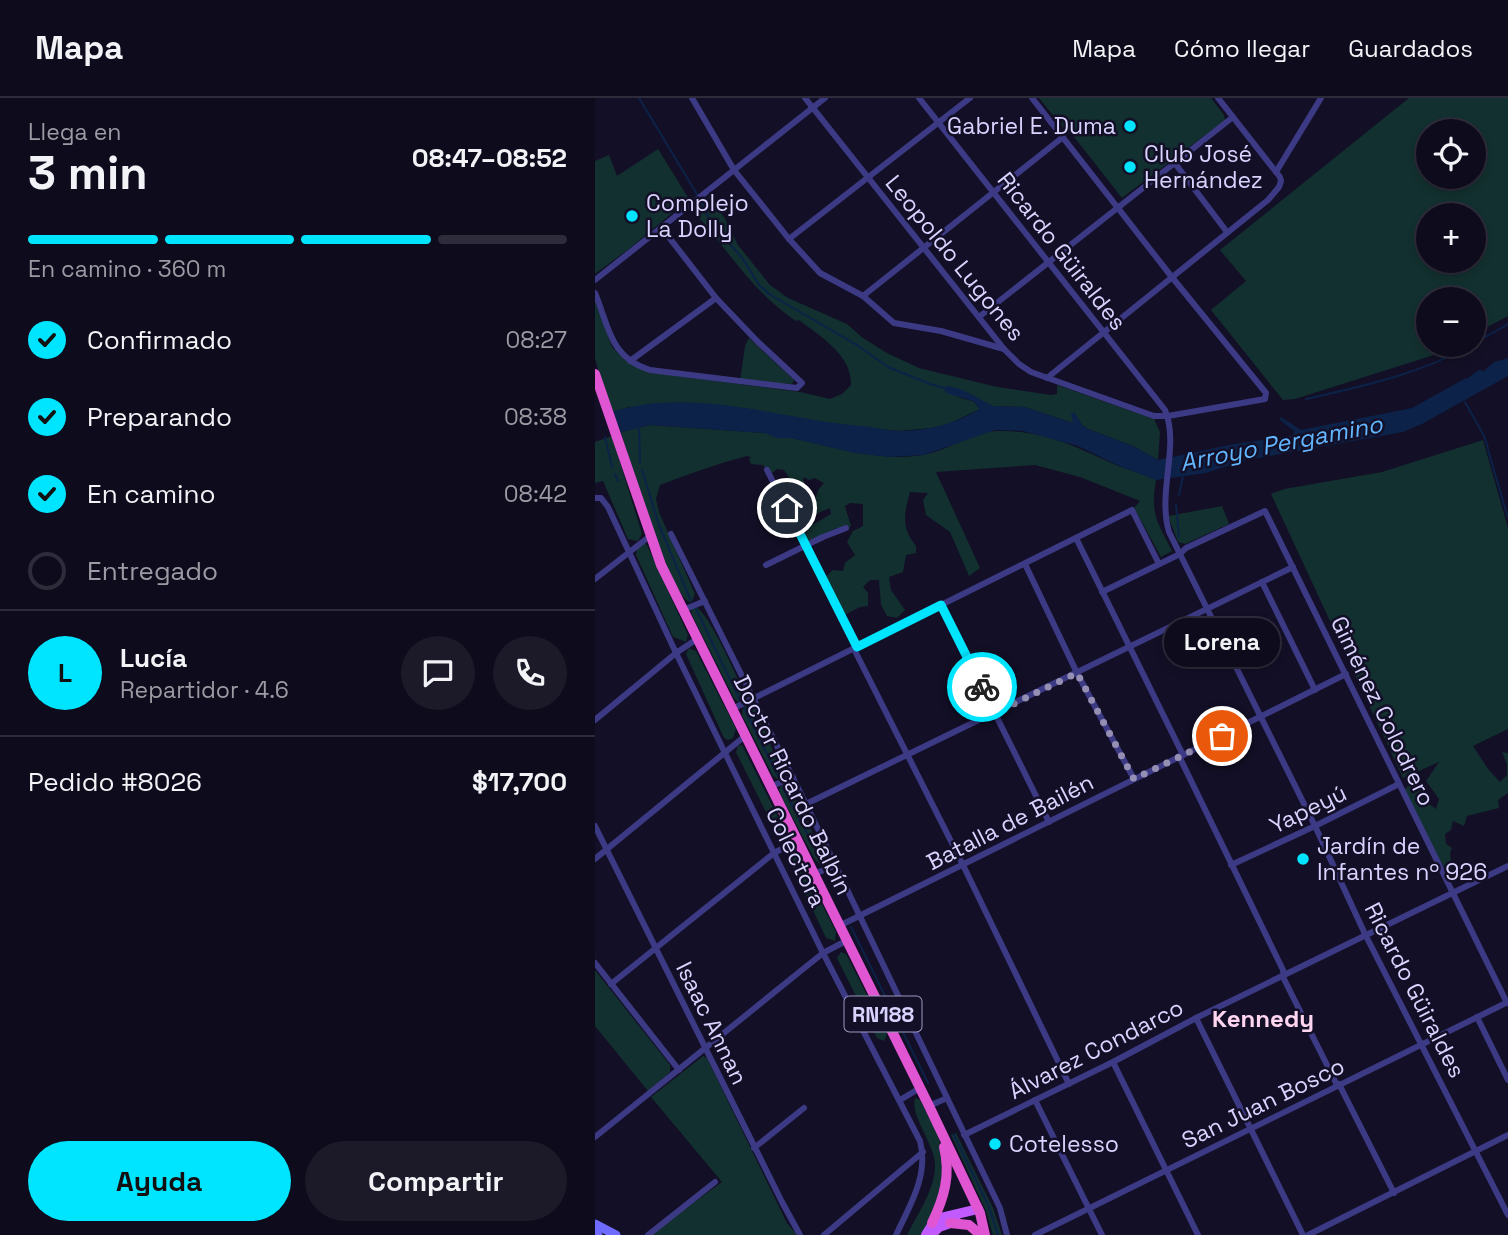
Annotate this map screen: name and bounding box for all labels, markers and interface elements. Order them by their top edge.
text: Mapa [35,27,123,69]
text: Mapa [1072,33,1136,64]
text: Cómo llegar [1174,33,1310,64]
text: Guardados [1348,33,1473,64]
place label: Gabriel E. Duma [947,111,1116,141]
text: Llega en [28,117,121,147]
marker: Gabriel E. Duma [1122,118,1138,134]
map controls [1416,119,1486,357]
button: locate [1416,119,1486,189]
place label: Club José Hernández [1144,139,1263,195]
text: 08:47–08:52 [412,141,567,175]
text: 3 min [28,144,148,202]
marker: Club José Hernández [1122,159,1138,175]
street label: Ricardo Güiraldes [991,166,1133,336]
street label: Leopoldo Lugones [879,169,1031,347]
place label: Complejo La Dolly [646,188,749,244]
button: + [1416,203,1486,273]
marker: Complejo La Dolly [624,208,640,224]
text: En camino · 360 m [28,254,226,284]
button: − [1416,287,1486,357]
icon: check [28,321,66,359]
text: Confirmado [87,323,232,357]
text: 08:27 [505,325,567,355]
icon: check [28,398,66,436]
text: Preparando [87,400,232,434]
text: 08:38 [504,402,567,432]
water label: Arroyo Pergamino [1177,408,1386,478]
icon: check [28,475,66,513]
text: En camino [87,477,216,511]
pin [757,478,817,538]
text: 08:42 [504,479,567,509]
icon: home [768,489,806,527]
text: Entregado [87,554,218,588]
street label: Giménez Colodrero [1324,611,1442,811]
callout: Lorena [1164,617,1280,666]
text: Lorena [1184,627,1260,657]
button: chat [401,636,475,710]
button: phone [493,636,567,710]
text: Lucía [120,641,187,675]
courier [947,652,1017,722]
text: L [58,656,72,690]
icon: bike [963,668,1001,706]
street label: Doctor Ricardo Balbín [727,670,859,900]
text: Repartidor · 4.6 [120,675,289,705]
pin [1192,706,1252,766]
icon: bag [1203,717,1241,755]
text: Pedido #8026 [28,765,202,799]
text: $17,700 [472,765,567,799]
street label: Batalla de Bailén [921,767,1099,877]
street label: Yapeyú [1265,778,1351,840]
street label: Colectora [759,802,833,912]
place label: Jardín de Infantes nº 926 [1317,831,1487,887]
marker: Jardín de Infantes nº 926 [1295,851,1311,867]
street label: Ricardo Güiraldes [1358,897,1472,1083]
street label: Isaac Annan [669,957,755,1089]
street label: Álvarez Condarco [1004,992,1188,1106]
road number: RN188 [845,996,921,1032]
district label: Kennedy [1212,1003,1314,1034]
street label: San Juan Bosco [1177,1051,1349,1155]
place label: Cotelesso [1009,1129,1119,1159]
marker: Cotelesso [987,1136,1003,1152]
button: Ayuda [28,1141,291,1221]
button: Compartir [305,1141,567,1221]

